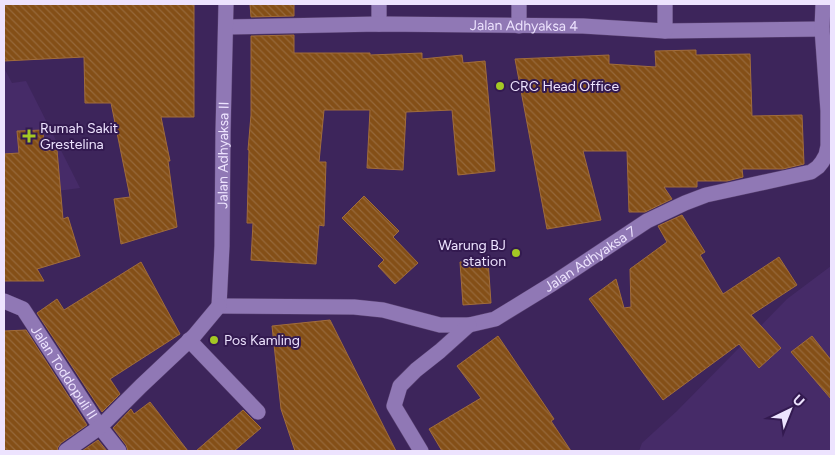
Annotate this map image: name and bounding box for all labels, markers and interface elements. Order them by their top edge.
street label: Jalan Adhyaksa 4 [470,17,578,35]
place label: CRC Head Office [510,78,619,95]
marker: CRC Head Office [494,80,506,92]
street label: Jalan Adhyaksa II [214,101,233,209]
place label: Rumah Sakit Grestelina [40,120,118,153]
marker: Rumah Sakit Grestelina [22,129,36,143]
street label: Jalan Adhyaksa 7 [541,222,640,296]
place label: Warung BJ station [438,237,506,270]
marker: Warung BJ station [510,247,522,259]
street label: Jalan Toddopuli II [27,322,101,423]
place label: Pos Kamling [224,332,300,349]
marker: Pos Kamling [208,334,220,346]
north arrow [765,385,815,435]
text: U [789,391,808,410]

